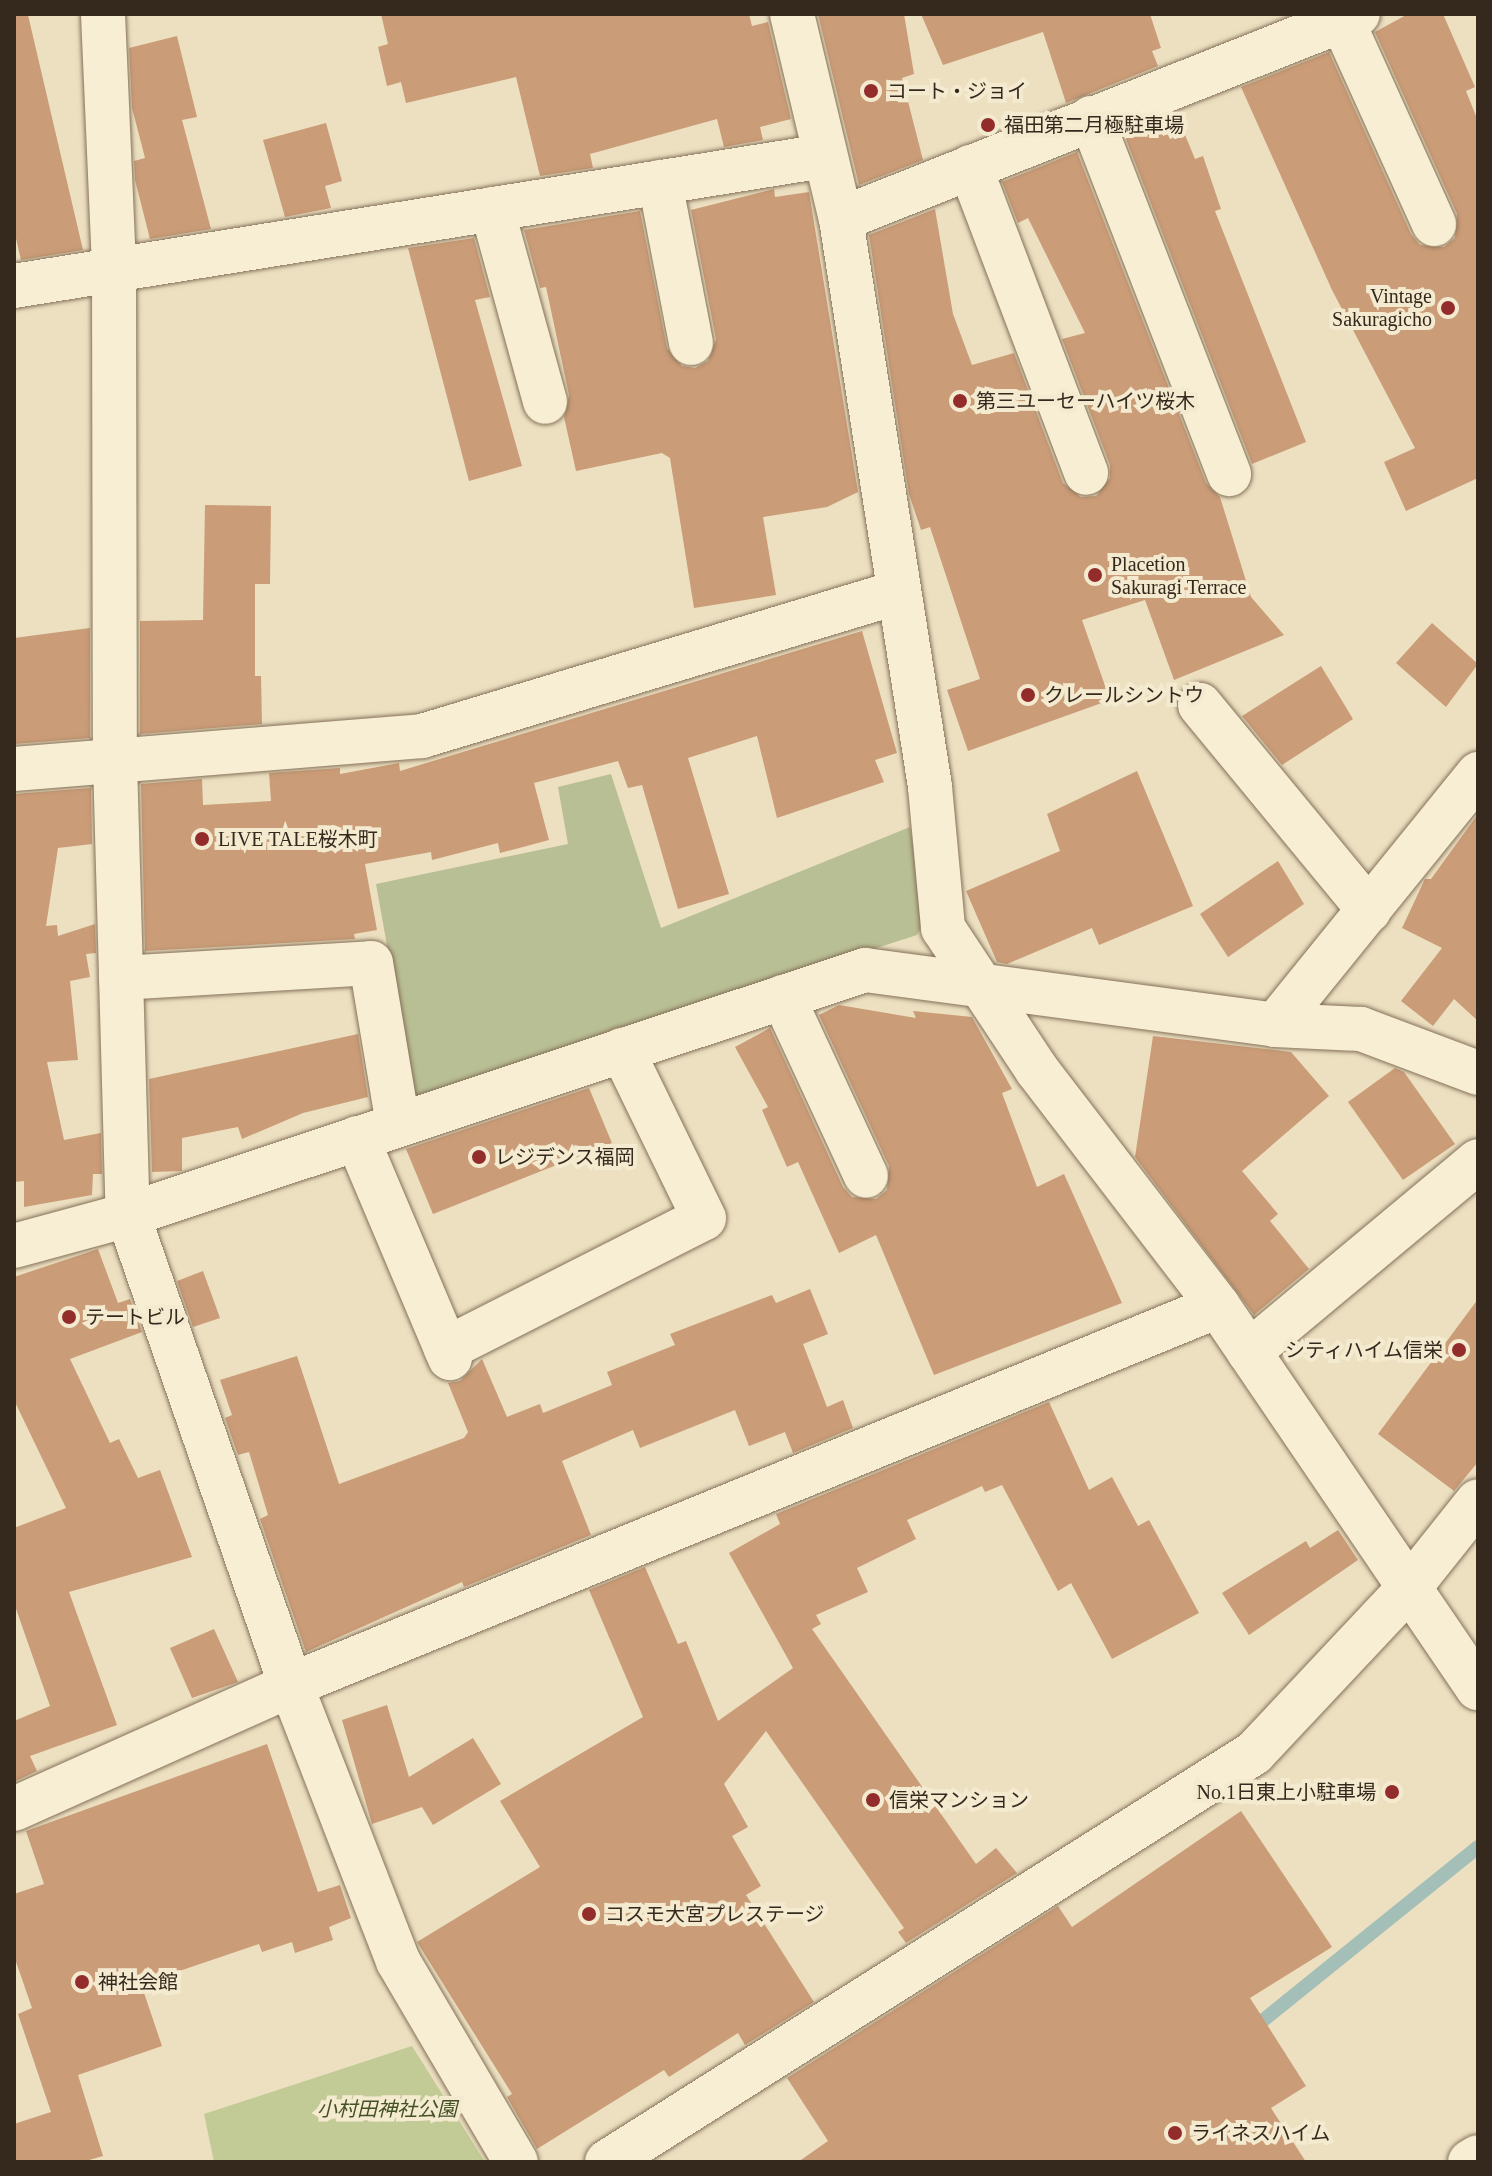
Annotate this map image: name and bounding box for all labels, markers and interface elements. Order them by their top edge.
place label: コート・ジョイ [887,79,1027,103]
marker: コート・ジョイ [862,82,880,100]
place label: 福田第二月極駐車場 [1004,113,1184,137]
marker: 福田第二月極駐車場 [979,116,997,134]
place label: Vintage Sakuragicho [1332,284,1432,331]
marker: Vintage Sakuragicho [1439,299,1457,317]
place label: 第三ユーセーハイツ桜木 [976,389,1196,413]
marker: 第三ユーセーハイツ桜木 [951,392,969,410]
place label: Placetion Sakuragi Terrace [1111,552,1247,599]
marker: Placetion Sakuragi Terrace [1086,566,1104,584]
place label: クレールシントウ [1044,683,1204,707]
marker: クレールシントウ [1019,686,1037,704]
place label: LIVE TALE桜木町 [218,827,378,851]
marker: LIVE TALE桜木町 [193,830,211,848]
place label: レジデンス福岡 [495,1145,635,1169]
marker: レジデンス福岡 [470,1148,488,1166]
place label: テートビル [85,1305,185,1329]
marker: テートビル [60,1308,78,1326]
place label: シティハイム信栄 [1283,1338,1443,1362]
marker: シティハイム信栄 [1450,1341,1468,1359]
place label: No.1日東上小駐車場 [1197,1780,1376,1804]
marker: No.1日東上小駐車場 [1383,1783,1401,1801]
place label: 信栄マンション [889,1788,1029,1812]
marker: 信栄マンション [864,1791,882,1809]
place label: コスモ大宮プレステージ [605,1902,825,1926]
marker: コスモ大宮プレステージ [580,1905,598,1923]
place label: 神社会館 [98,1970,178,1994]
marker: 神社会館 [73,1973,91,1991]
park label: 小村田神社公園 [317,2097,457,2121]
place label: ライネスハイム [1191,2121,1331,2145]
marker: ライネスハイム [1166,2124,1184,2142]

